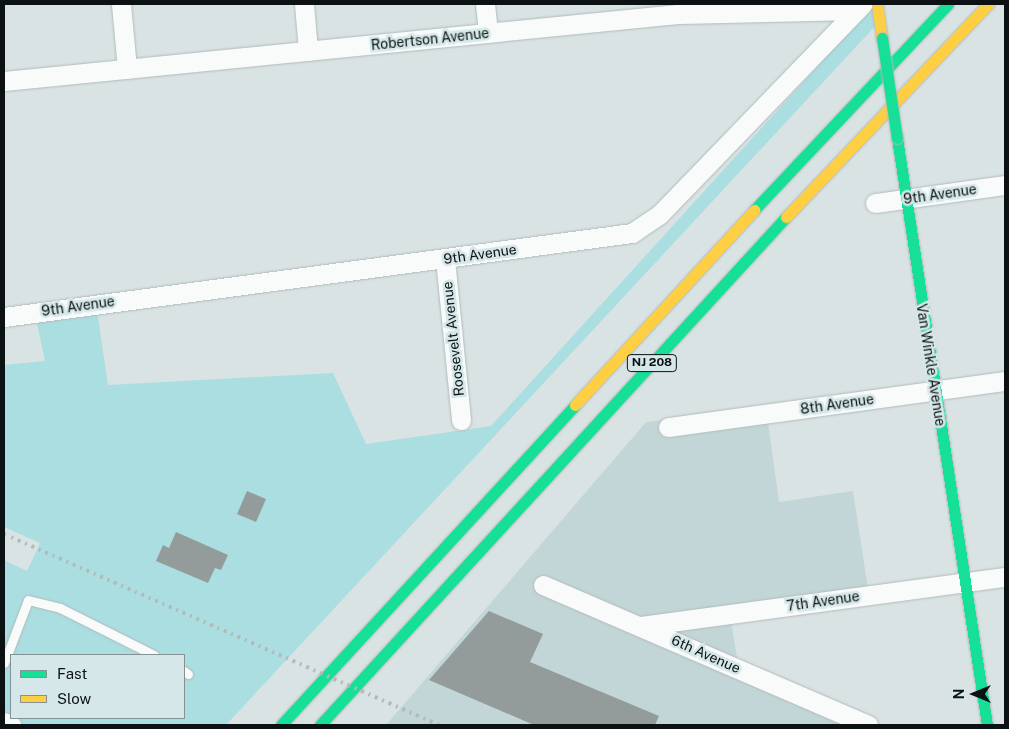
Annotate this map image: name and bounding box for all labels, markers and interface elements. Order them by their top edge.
street label: Robertson Avenue [370,24,490,54]
street label: 9th Avenue [902,181,978,207]
street label: 9th Avenue [442,241,518,267]
street label: Roosevelt Avenue [439,281,467,397]
street label: 9th Avenue [40,293,116,319]
street label: Van Winkle Avenue [913,302,949,428]
road number: NJ 208 [626,353,678,372]
street label: 8th Avenue [799,391,875,417]
street label: 7th Avenue [785,588,861,614]
street label: 6th Avenue [669,631,743,677]
legend [10,654,185,719]
text: Fast [57,665,87,682]
north arrow [949,669,999,719]
text: N [951,689,967,699]
text: Slow [57,690,91,707]

